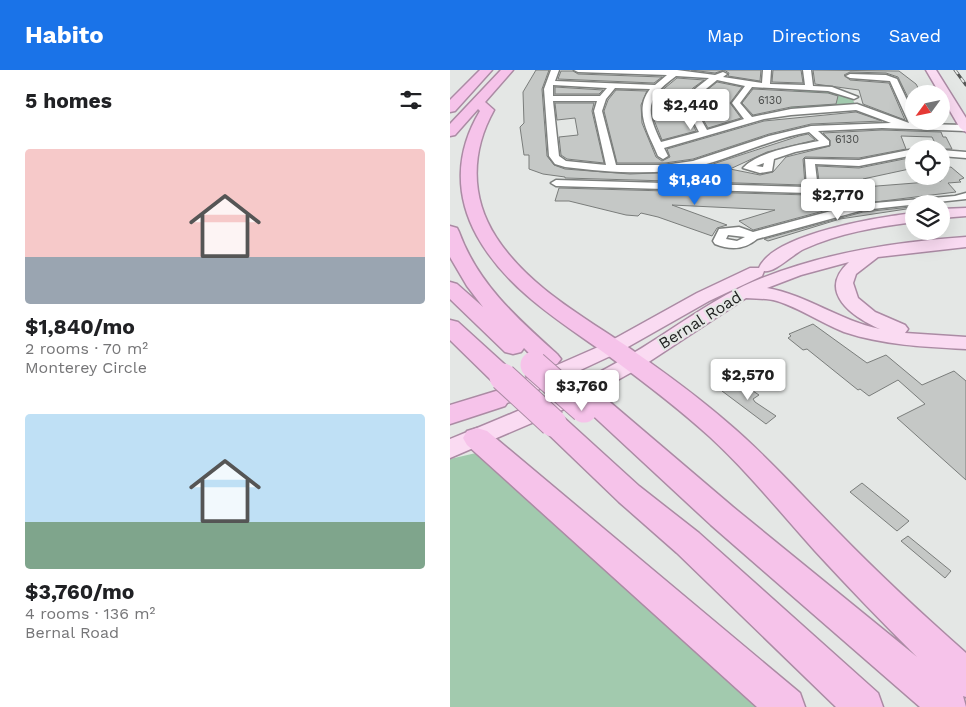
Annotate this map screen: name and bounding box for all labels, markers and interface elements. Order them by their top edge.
text: Habito [25,21,104,49]
text: Map [707,25,744,46]
text: Directions [772,25,861,46]
text: Saved [889,25,941,46]
north arrow [905,85,950,130]
map controls [905,85,950,240]
icon: filters [397,86,425,114]
text: 5 homes [25,88,112,113]
pin: $2,440 [650,88,732,131]
house number: 6130 [758,94,782,107]
text: $2,440 [663,95,719,114]
house number: 6130 [835,133,859,146]
button: locate [905,140,950,185]
pin: $1,840 [654,164,736,206]
text: $1,840 [669,170,721,189]
pin: $2,770 [797,178,879,221]
icon: home [180,181,270,271]
text: $2,770 [812,185,864,204]
button: layers [905,195,950,240]
street label: Bernal Road [655,287,745,353]
text: $1,840/mo [25,314,135,339]
text: 2 rooms · 70 m² [25,339,148,358]
text: Monterey Circle [25,358,147,377]
pin: $2,570 [707,358,789,401]
text: $2,570 [722,365,774,384]
pin: $3,760 [541,370,623,412]
text: $3,760 [556,376,608,395]
icon: home [180,446,270,536]
text: $3,760/mo [25,579,134,604]
text: 4 rooms · 136 m² [25,604,155,623]
text: Bernal Road [25,623,119,642]

